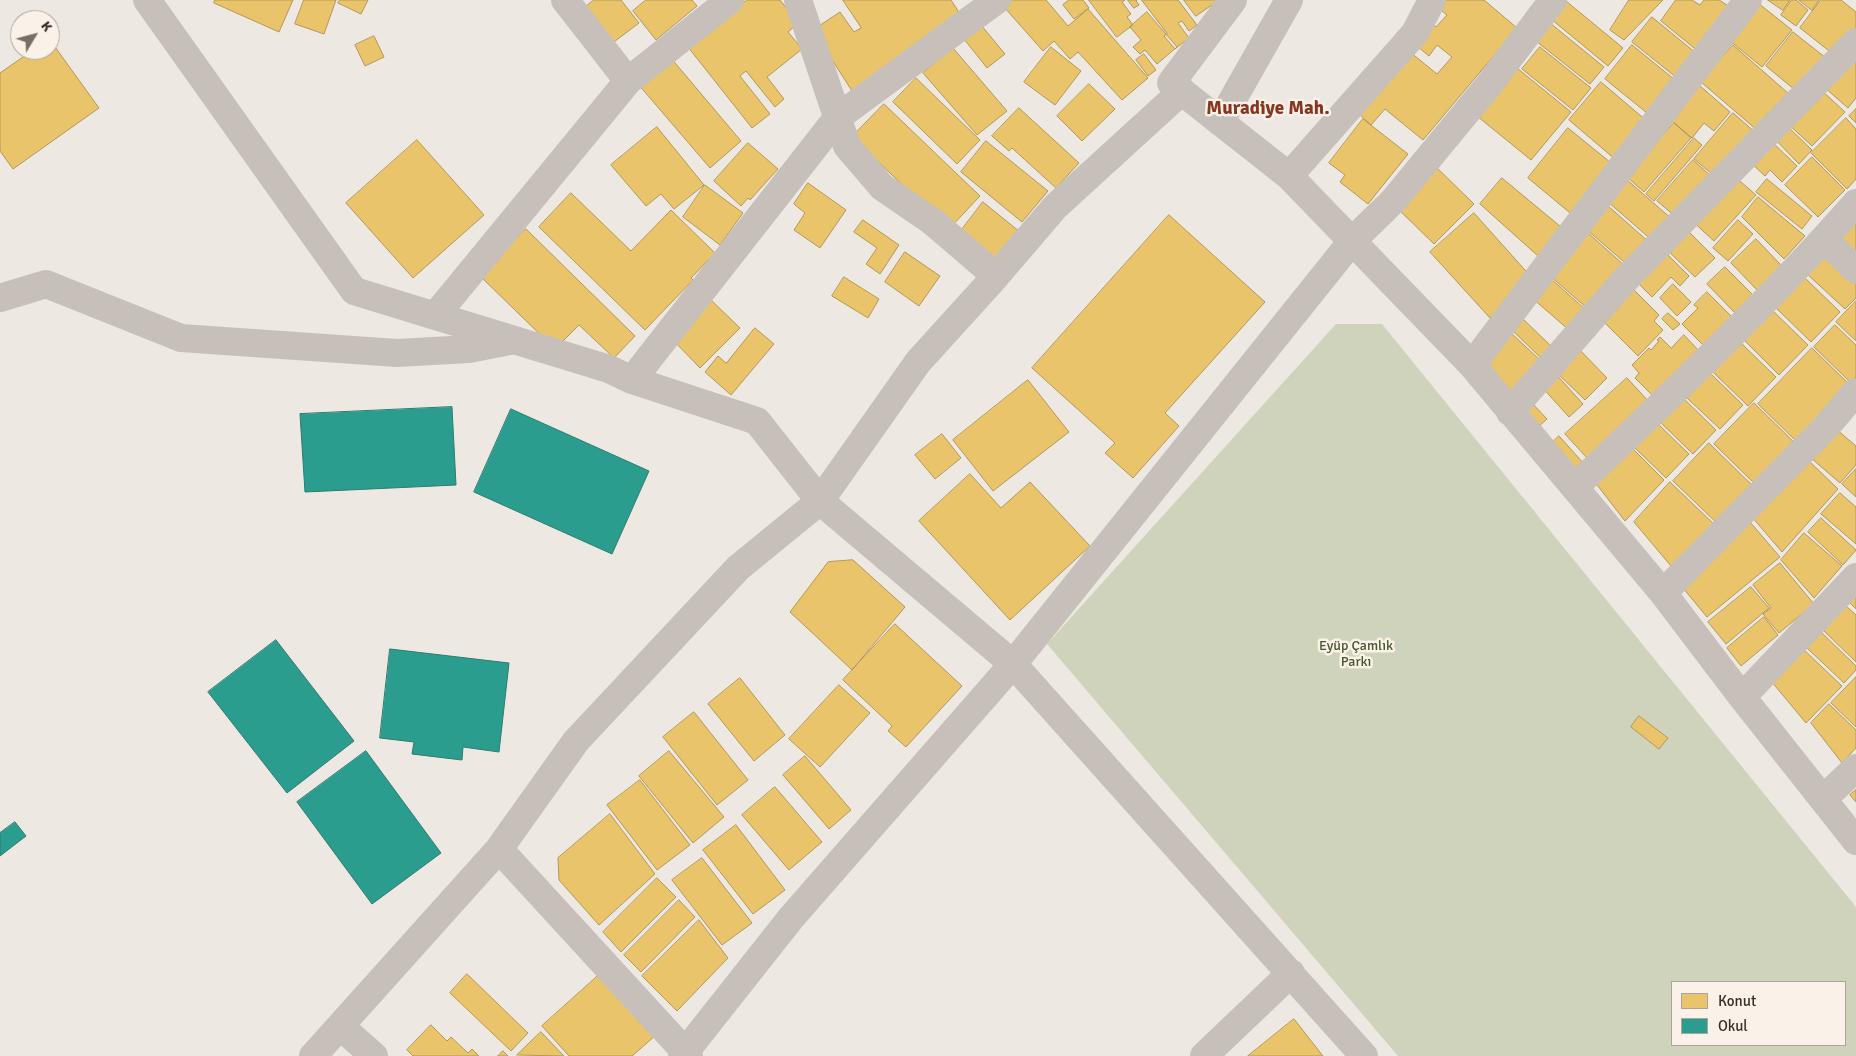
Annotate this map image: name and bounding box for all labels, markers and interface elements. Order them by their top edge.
north arrow [10,10,60,60]
text: K [37,18,56,35]
district label: Muradiye Mah. [1206,98,1330,120]
park label: Eyüp Çamlık Parkı [1319,638,1393,670]
legend [1671,981,1846,1046]
text: Konut [1718,992,1756,1010]
text: Okul [1718,1017,1748,1035]

